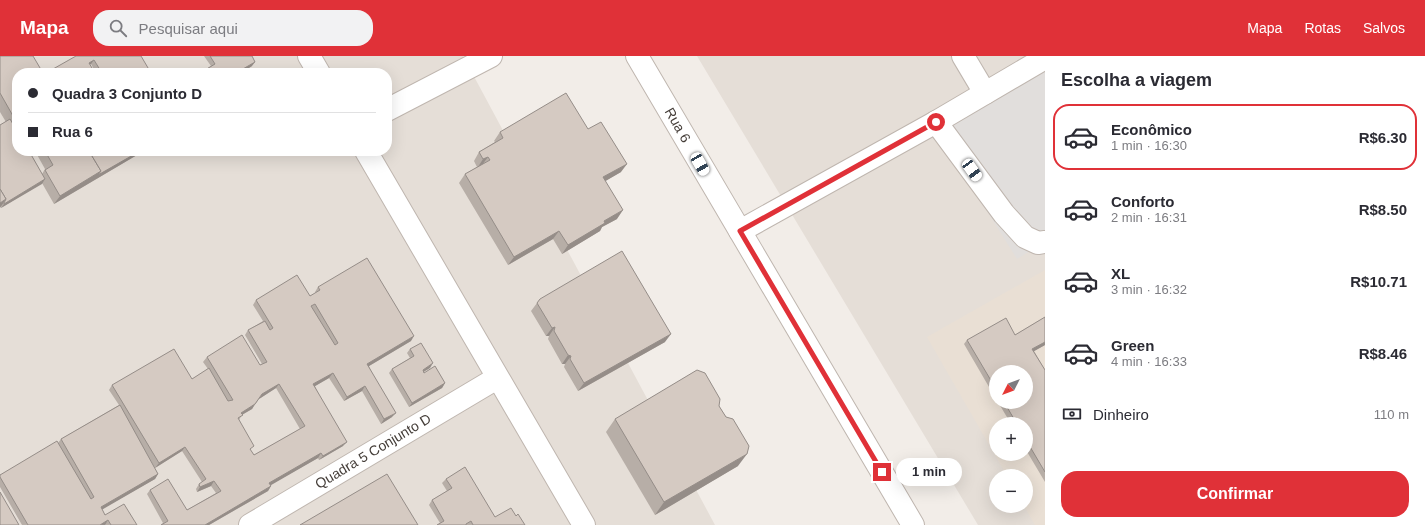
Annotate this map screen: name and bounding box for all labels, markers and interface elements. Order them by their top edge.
search box [93,10,373,46]
text: Mapa [20,17,69,38]
icon: search [107,17,129,39]
text: Pesquisar aqui [139,20,238,37]
text: Mapa [1247,20,1282,36]
text: Rotas [1304,20,1341,36]
text: Salvos [1363,20,1405,36]
text: Escolha a viagem [1061,70,1212,90]
text: Quadra 3 Conjunto D [52,85,202,102]
street label: Rua 6 [662,105,694,145]
route start [927,113,945,131]
icon: car [1063,119,1099,155]
text: Econômico [1111,121,1192,138]
text: Rua 6 [52,123,93,140]
text: R$6.30 [1359,129,1407,146]
text: 1 min · 16:30 [1111,138,1187,153]
car [689,151,711,177]
car [960,157,984,183]
icon: car [1063,191,1099,227]
text: Conforto [1111,193,1174,210]
text: R$8.50 [1359,201,1407,218]
text: 2 min · 16:31 [1111,210,1187,225]
icon: car [1063,263,1099,299]
text: XL [1111,265,1130,282]
text: R$10.71 [1350,273,1407,290]
text: 3 min · 16:32 [1111,282,1187,297]
icon: car [1063,335,1099,371]
text: Green [1111,337,1154,354]
text: R$8.46 [1359,345,1407,362]
text: 4 min · 16:33 [1111,354,1187,369]
north arrow [989,365,1033,409]
map controls [989,365,1033,513]
icon: cash [1061,403,1083,425]
text: Dinheiro [1093,406,1149,423]
text: 110 m [1374,407,1409,422]
street label: Quadra 5 Conjunto D [312,410,434,492]
button: + [989,417,1033,461]
callout: 1 min [896,458,962,486]
route end [873,463,891,481]
text: 1 min [912,464,946,479]
button: − [989,469,1033,513]
button: Confirmar [1061,471,1409,517]

